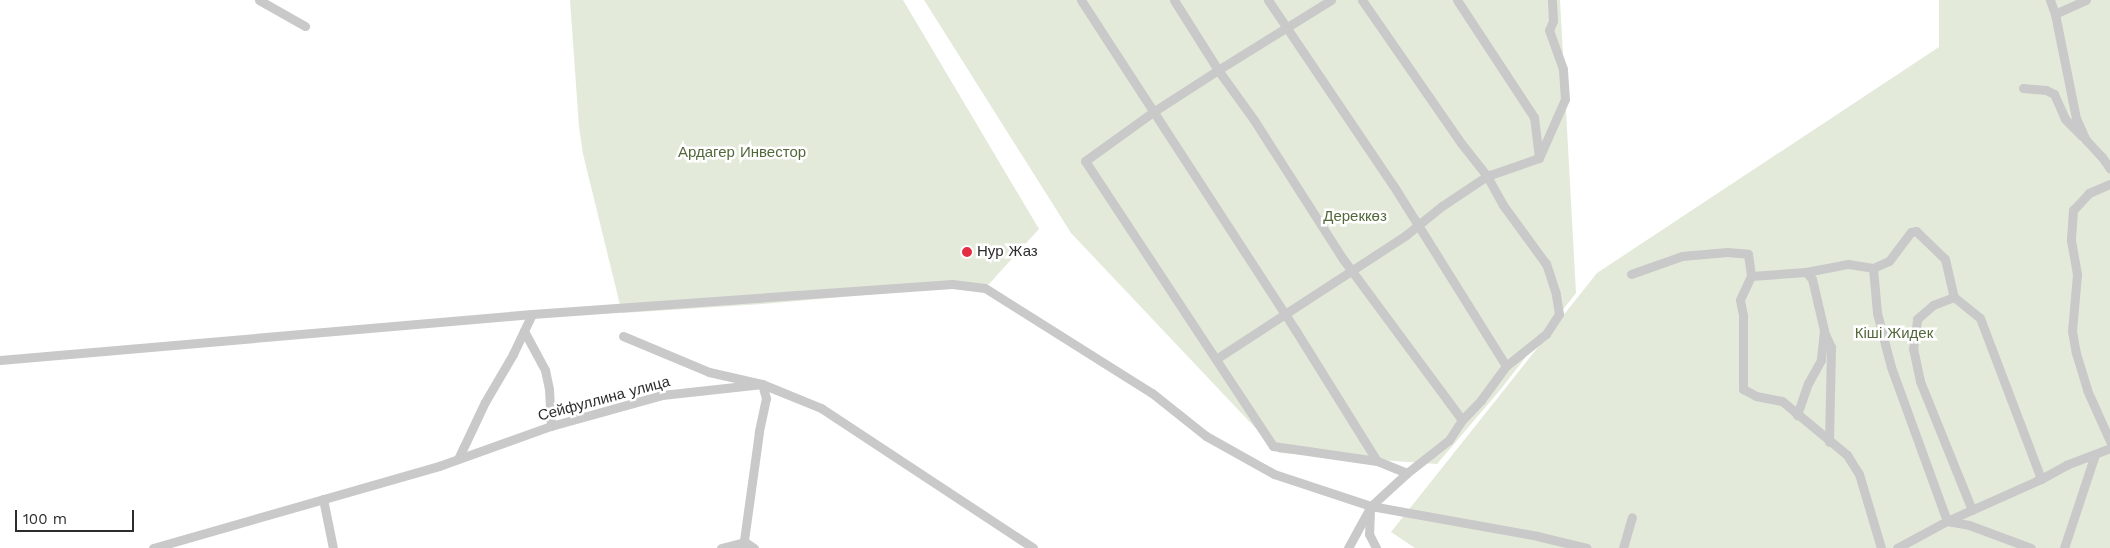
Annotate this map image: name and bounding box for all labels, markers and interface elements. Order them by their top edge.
park label: Ардагер Инвестор [678,144,806,162]
park label: Дереккөз [1323,208,1387,226]
place label: Нур Жаз [977,243,1038,261]
marker: Нур Жаз [961,246,973,258]
park label: Кіші Жидек [1855,325,1933,343]
street label: Сейфуллина улица [536,373,672,425]
scale bar [18,500,136,532]
text: 100 m [23,510,67,528]

